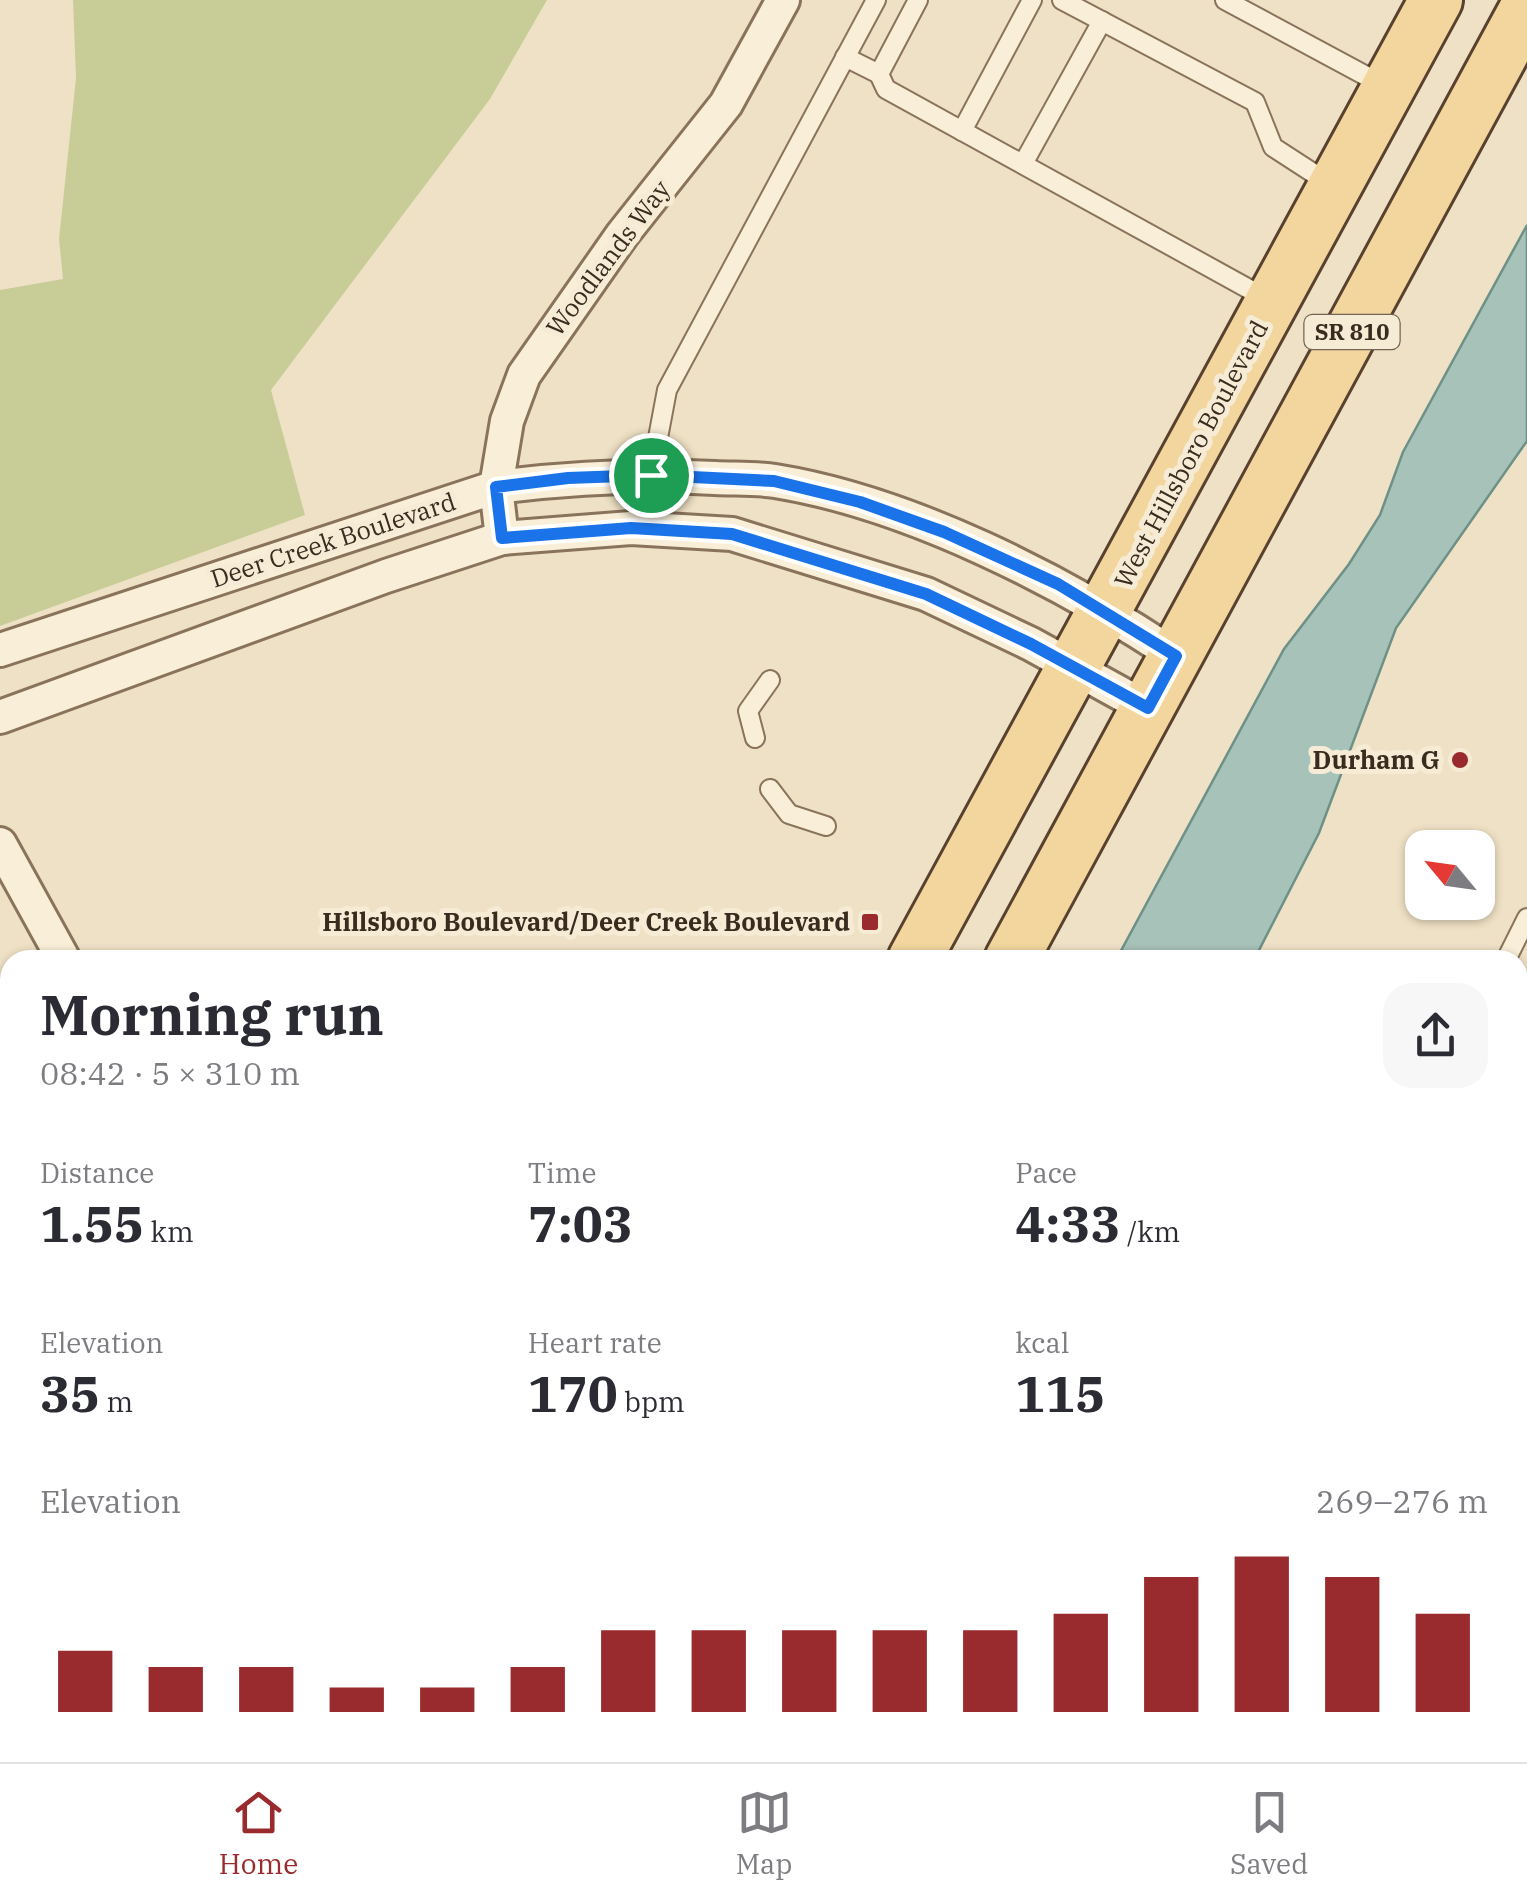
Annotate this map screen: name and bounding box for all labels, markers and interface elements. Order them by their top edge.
street label: Woodlands Way [538,173,677,342]
street label: West Hillsboro Boulevard [1106,314,1275,593]
road number: SR 810 [1304,315,1400,349]
pin [609,433,694,518]
icon: arrive [624,448,679,503]
street label: Deer Creek Boulevard [206,484,460,595]
place label: Durham G [1313,743,1440,776]
marker: Durham G [1449,749,1471,771]
north arrow [1405,830,1495,920]
map controls [1405,830,1495,920]
place label: Hillsboro Boulevard/Deer Creek Boulevard [322,905,850,938]
marker: Hillsboro Boulevard/Deer Creek Boulevard [859,911,881,933]
text: Morning run [40,979,384,1050]
button: share [1383,983,1488,1088]
text: 08:42 · 5 × 310 m [40,1052,300,1094]
text: Distance [40,1154,154,1191]
text: Time [528,1154,596,1191]
text: Pace [1015,1154,1077,1191]
text: 1.55 [40,1191,144,1256]
text: 7:03 [528,1191,633,1256]
text: 4:33 [1015,1191,1120,1256]
text: km [144,1213,194,1250]
text: /km [1120,1213,1180,1250]
text: Elevation [40,1324,163,1361]
text: Heart rate [528,1324,662,1361]
text: kcal [1015,1324,1069,1361]
text: 35 [40,1361,100,1426]
text: 170 [528,1361,618,1426]
text: 115 [1015,1361,1105,1426]
text: m [100,1383,133,1420]
text: bpm [618,1383,685,1420]
text: Elevation [40,1480,181,1522]
text: 269–276 m [1316,1480,1488,1522]
tab: Home [219,1785,298,1882]
tab: Map [736,1785,793,1882]
tab: Saved [1230,1785,1308,1882]

